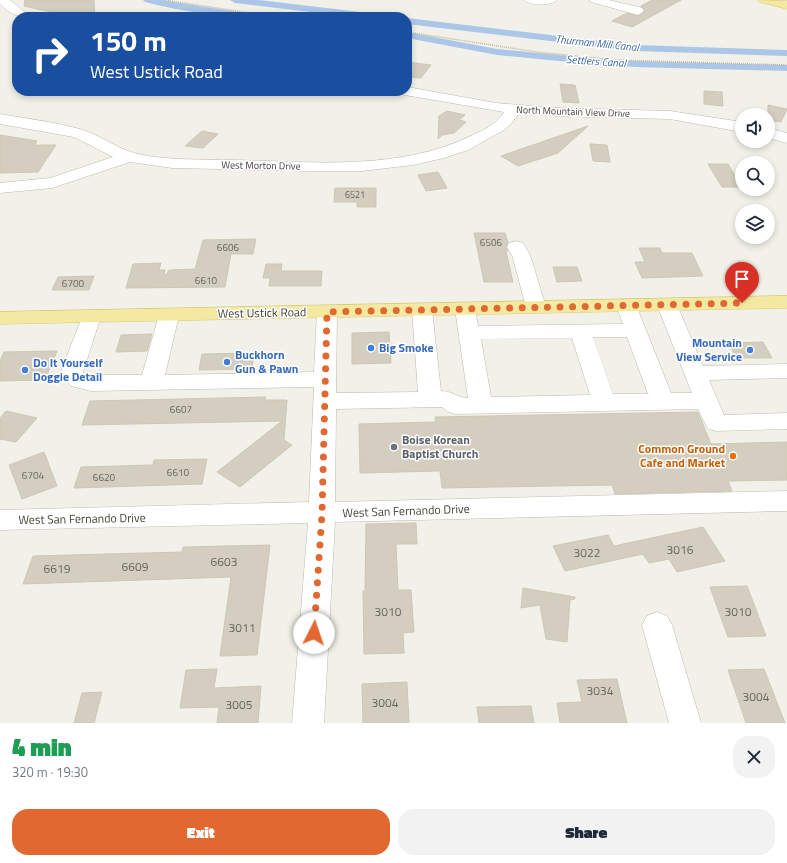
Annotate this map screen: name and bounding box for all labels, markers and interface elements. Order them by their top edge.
text: 150 m [90,19,167,62]
icon: right [24,28,76,80]
water label: Thurman Mill Canal [554,31,641,56]
water label: Settlers Canal [566,51,628,71]
text: West Ustick Road [90,58,223,85]
street label: North Mountain View Drive [516,102,630,121]
map controls [735,108,775,244]
button: sound [735,108,775,148]
button: search [735,156,775,196]
street label: West Morton Drive [221,157,301,174]
house number: 6521 [345,188,365,201]
button: layers [735,204,775,244]
house number: 6506 [480,235,503,250]
house number: 6606 [217,240,240,255]
pin [725,262,759,303]
icon: arrive [731,268,753,290]
house number: 6610 [195,273,218,288]
house number: 6700 [62,276,85,291]
street label: West Ustick Road [218,302,306,323]
place label: Mountain View Service [676,333,742,366]
place label: Big Smoke [379,338,434,357]
marker: Big Smoke [366,343,376,353]
place label: Buckhorn Gun & Pawn [235,345,298,378]
marker: Mountain View Service [745,345,755,355]
place label: Do It Yourself Doggie Detail [33,353,103,386]
marker: Buckhorn Gun & Pawn [222,357,232,367]
marker: Do It Yourself Doggie Detail [20,365,30,375]
house number: 6607 [170,402,192,417]
place label: Boise Korean Baptist Church [402,430,478,463]
place label: Common Ground Cafe and Market [638,439,726,472]
marker: Boise Korean Baptist Church [389,442,399,452]
marker: Common Ground Cafe and Market [728,451,738,461]
house number: 6610 [167,465,190,480]
house number: 6704 [22,468,45,483]
house number: 6620 [93,470,116,485]
street label: West San Fernando Drive [342,499,470,522]
street label: West San Fernando Drive [18,508,146,529]
house number: 3016 [667,540,694,559]
house number: 3022 [574,543,600,562]
house number: 6603 [211,552,237,571]
house number: 6609 [122,557,149,576]
house number: 6619 [44,559,71,578]
house number: 3010 [375,602,402,621]
house number: 3010 [725,602,752,621]
position arrow [293,612,335,654]
house number: 3011 [229,618,255,637]
house number: 3034 [587,681,614,700]
house number: 3004 [743,687,770,706]
house number: 3004 [372,693,399,712]
house number: 3005 [226,695,253,714]
text: 4 min [12,729,72,765]
button: close [733,736,775,778]
text: 320 m · 19:30 [12,762,88,782]
button: Exit [12,809,390,855]
button: Share [398,809,775,855]

